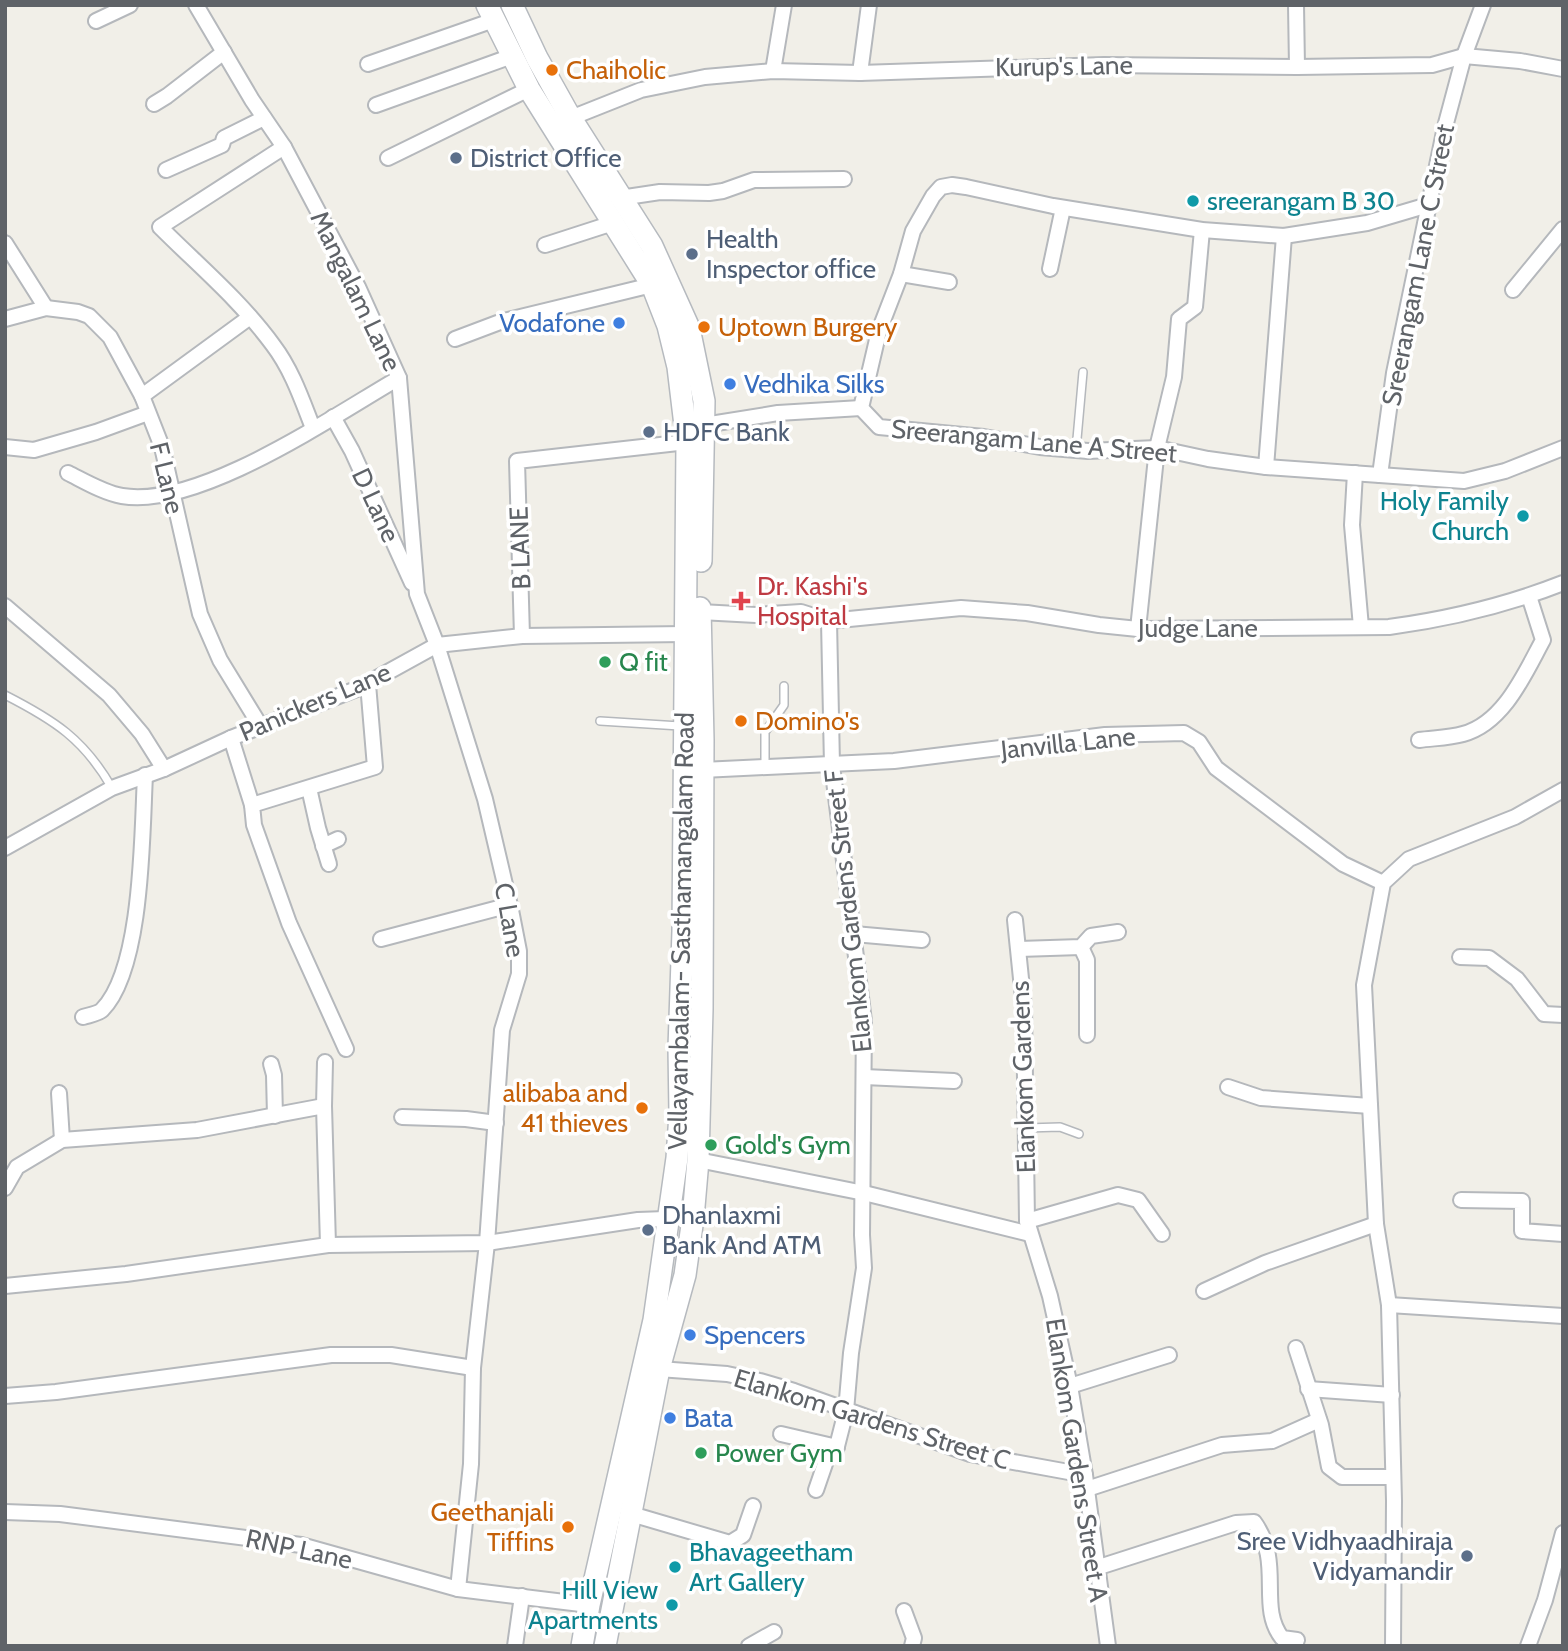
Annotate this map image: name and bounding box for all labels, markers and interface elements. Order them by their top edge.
street label: Kurup's Lane [995,49,1133,83]
place label: Chaiholic [566,54,666,86]
marker: Chaiholic [544,62,560,78]
street label: Sreerangam Lane C Street [1375,121,1461,409]
place label: District Office [470,142,621,174]
marker: District Office [448,150,464,166]
place label: sreerangam B 30 [1207,185,1395,217]
marker: sreerangam B 30 [1185,193,1201,209]
street label: Mangalam Lane [303,206,409,376]
place label: Health Inspector office [706,223,876,285]
marker: Health Inspector office [684,246,700,262]
place label: Vodafone [499,307,605,339]
place label: Uptown Burgery [718,311,897,343]
marker: Vodafone [611,315,627,331]
marker: Uptown Burgery [696,319,712,335]
place label: Vedhika Silks [744,368,885,400]
marker: Vedhika Silks [722,376,738,392]
street label: Sreerangam Lane A Street [890,413,1178,469]
place label: HDFC Bank [663,416,790,448]
marker: HDFC Bank [641,424,657,440]
street label: F Lane [143,439,191,517]
street label: D Lane [345,463,407,547]
place label: Holy Family Church [1380,485,1509,547]
street label: B LANE [503,506,537,590]
marker: Holy Family Church [1515,508,1531,524]
place label: Dr. Kashi's Hospital [757,570,868,632]
marker: Dr. Kashi's Hospital [731,591,751,611]
street label: Judge Lane [1137,612,1258,644]
place label: Q fit [619,646,668,678]
marker: Q fit [597,654,613,670]
street label: Panickers Lane [234,656,396,748]
place label: Domino's [755,705,860,737]
street label: Vellayambalam- Sasthamangalam Road [661,712,701,1150]
marker: Domino's [733,713,749,729]
street label: Janvilla Lane [998,720,1137,766]
street label: Elankom Gardens Street F [817,767,879,1054]
street label: C Lane [488,880,532,960]
street label: Elankom Gardens [1004,980,1042,1174]
place label: alibaba and 41 thieves [503,1077,628,1139]
marker: alibaba and 41 thieves [634,1100,650,1116]
place label: Gold's Gym [725,1129,851,1161]
marker: Gold's Gym [703,1137,719,1153]
place label: Dhanlaxmi Bank And ATM [662,1199,822,1261]
marker: Dhanlaxmi Bank And ATM [640,1222,656,1238]
street label: Elankom Gardens Street A [1039,1316,1115,1604]
place label: Spencers [704,1319,806,1351]
marker: Spencers [682,1327,698,1343]
street label: Elankom Gardens Street C [730,1362,1014,1476]
place label: Bata [684,1402,734,1434]
marker: Bata [662,1410,678,1426]
place label: Power Gym [715,1437,843,1469]
marker: Power Gym [693,1445,709,1461]
place label: Geethanjali Tiffins [431,1496,554,1558]
marker: Geethanjali Tiffins [560,1519,576,1535]
street label: RNP Lane [243,1522,355,1576]
place label: Sree Vidhyaadhiraja Vidyamandir [1236,1525,1454,1587]
place label: Bhavageetham Art Gallery [689,1536,853,1598]
marker: Sree Vidhyaadhiraja Vidyamandir [1459,1548,1475,1564]
marker: Bhavageetham Art Gallery [667,1559,683,1575]
place label: Hill View Apartments [528,1574,658,1636]
marker: Hill View Apartments [664,1597,680,1613]

